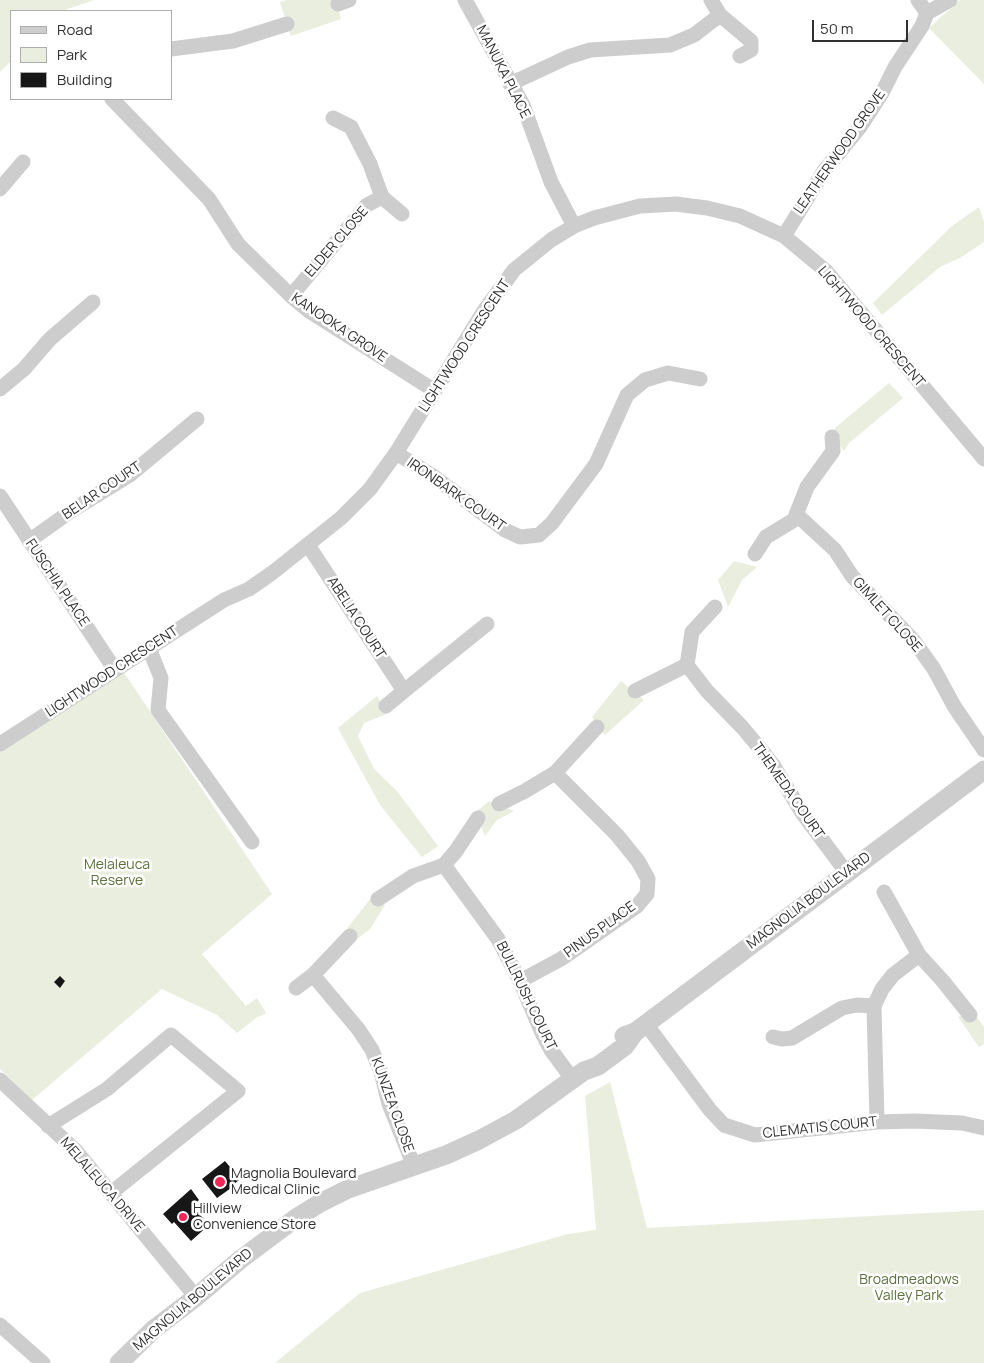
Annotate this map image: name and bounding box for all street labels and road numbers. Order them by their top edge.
street label: MANUKA PLACE [472,23,534,121]
street label: LEATHERWOOD GROVE [791,87,889,217]
street label: ELDER CLOSE [302,203,372,281]
street label: LIGHTWOOD CRESCENT [814,263,928,391]
street label: LIGHTWOOD CRESCENT [416,277,514,415]
street label: KANOOKA GROVE [288,290,390,366]
street label: IRONBARK COURT [404,455,508,535]
street label: BELAR COURT [59,458,145,524]
street label: FUSCHIA PLACE [22,536,92,630]
street label: ABELIA COURT [323,574,389,662]
street label: GIMLET CLOSE [849,574,925,656]
street label: LIGHTWOOD CRESCENT [43,623,181,721]
street label: THEMEDA COURT [749,740,827,842]
street label: MAGNOLIA BOULEVARD [744,849,874,953]
street label: PINUS PLACE [561,898,639,962]
street label: BULLRUSH COURT [492,939,560,1053]
street label: KUNZEA CLOSE [367,1055,417,1155]
street label: CLEMATIS COURT [762,1114,878,1142]
street label: MELALEUCA DRIVE [56,1134,148,1236]
street label: MAGNOLIA BOULEVARD [130,1245,256,1355]

